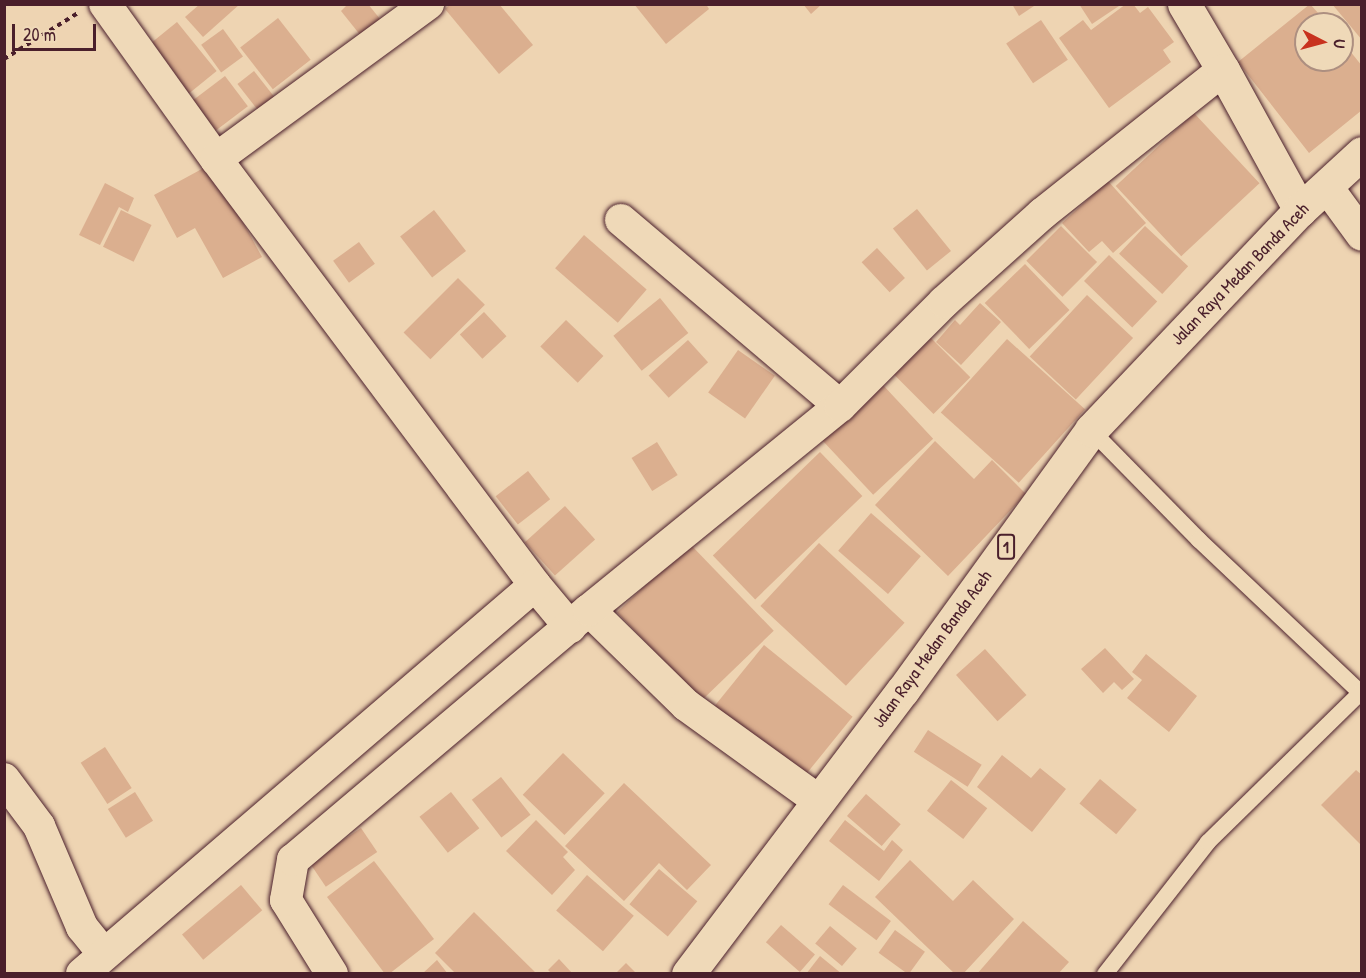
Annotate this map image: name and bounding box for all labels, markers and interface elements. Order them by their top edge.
scale bar [15,12,99,50]
north arrow [1294,12,1354,72]
text: 20 m [23,22,56,47]
text: U [1329,38,1351,49]
street label: Jalan Raya Medan Banda Aceh [1167,198,1313,350]
road number: 1 [997,534,1015,560]
street label: Jalan Raya Medan Banda Aceh [868,566,996,732]

